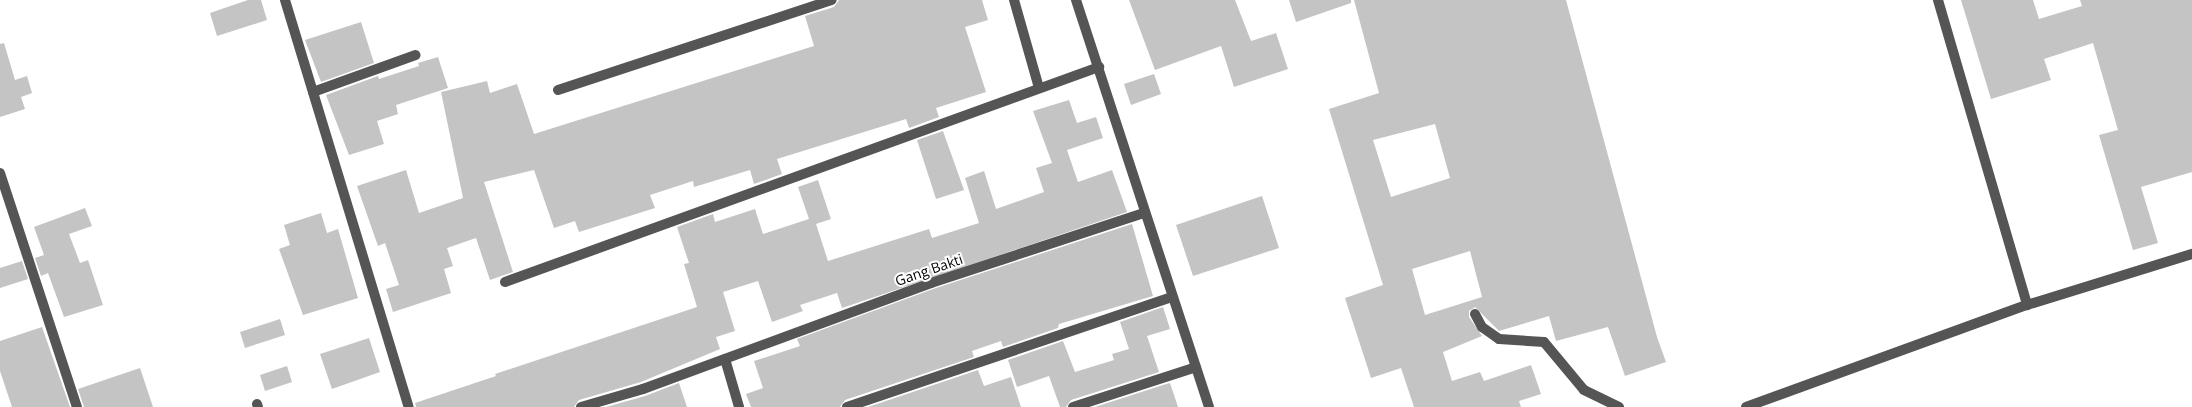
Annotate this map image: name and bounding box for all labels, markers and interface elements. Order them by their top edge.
street label: Gang Bakti [893,251,965,289]

